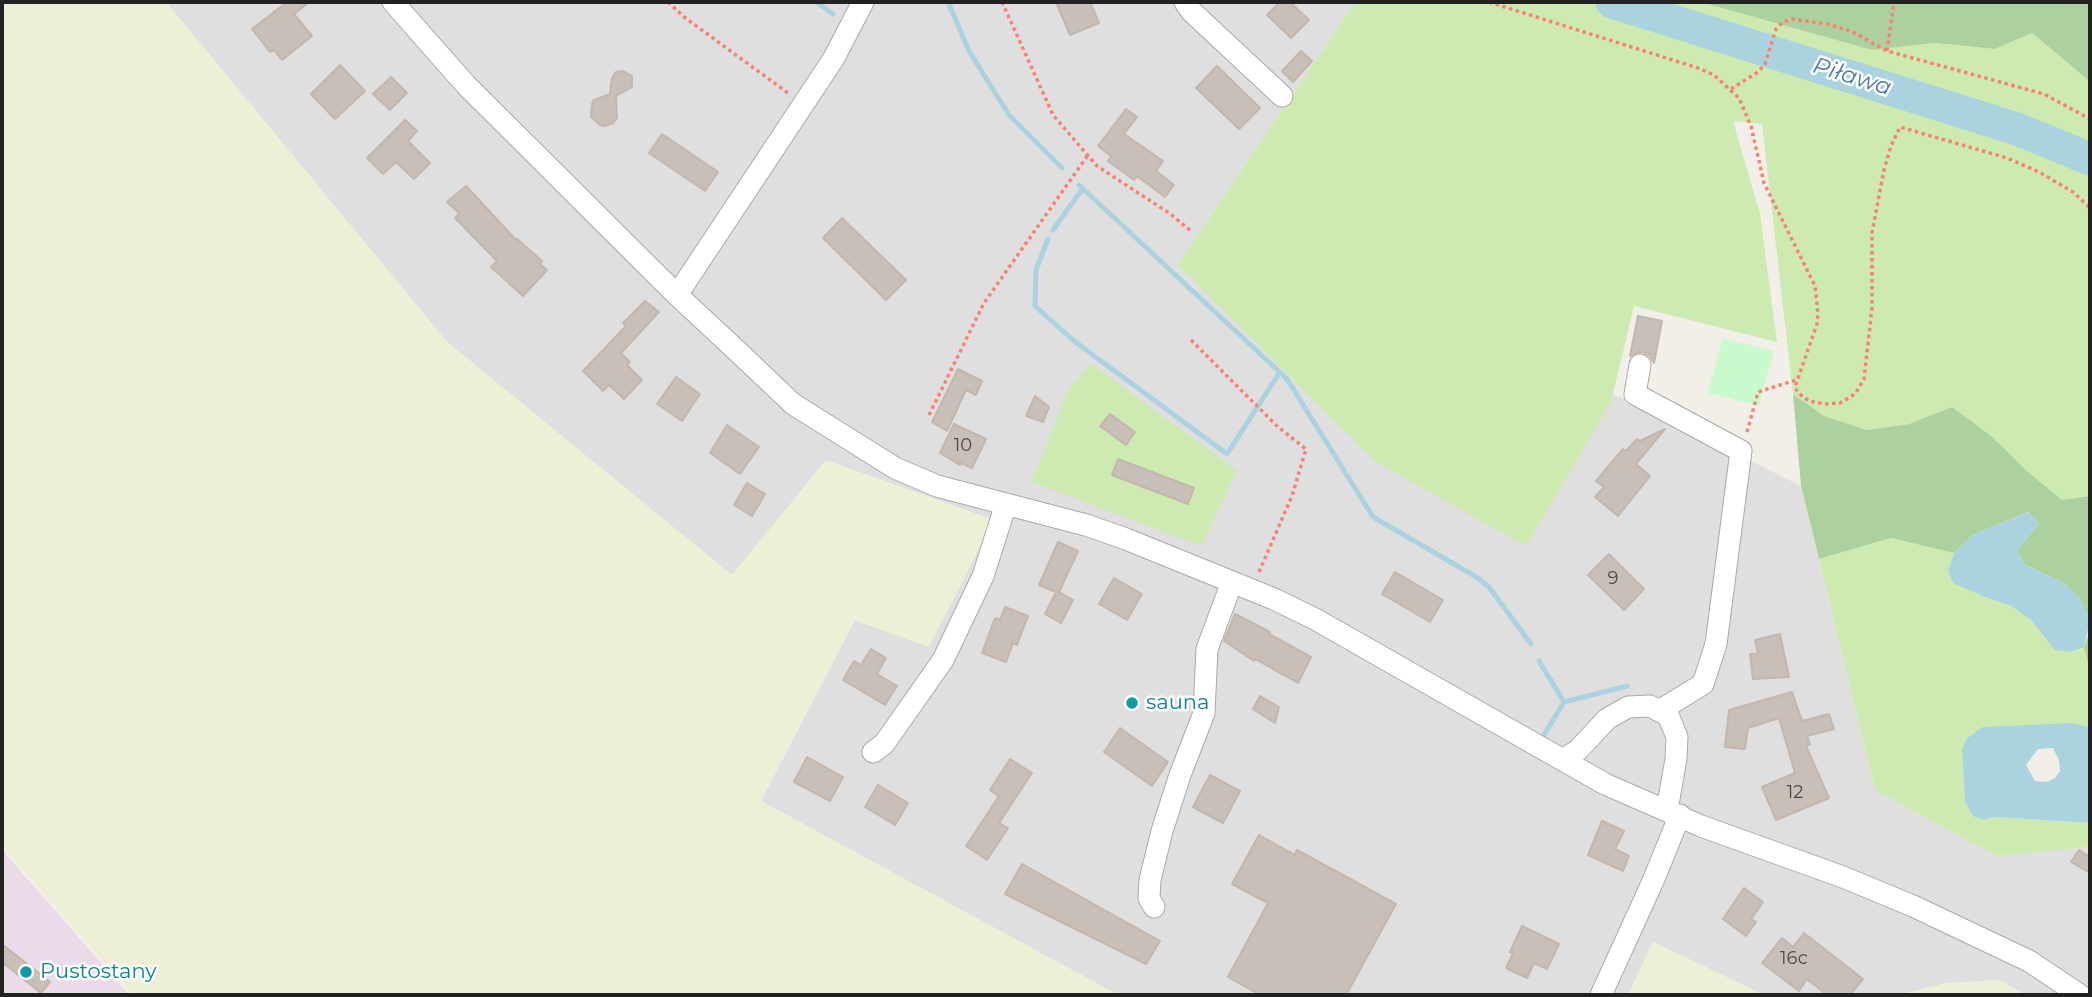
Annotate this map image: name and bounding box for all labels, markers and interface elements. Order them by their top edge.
water label: Piława [1809,52,1895,102]
house number: 10 [954,435,972,457]
house number: 9 [1608,568,1618,590]
place label: sauna [1146,690,1209,716]
marker: sauna [1124,695,1140,711]
house number: 12 [1787,782,1803,804]
house number: 16c [1780,948,1808,970]
place label: Pustostany [40,959,157,985]
marker: Pustostany [18,964,34,980]

